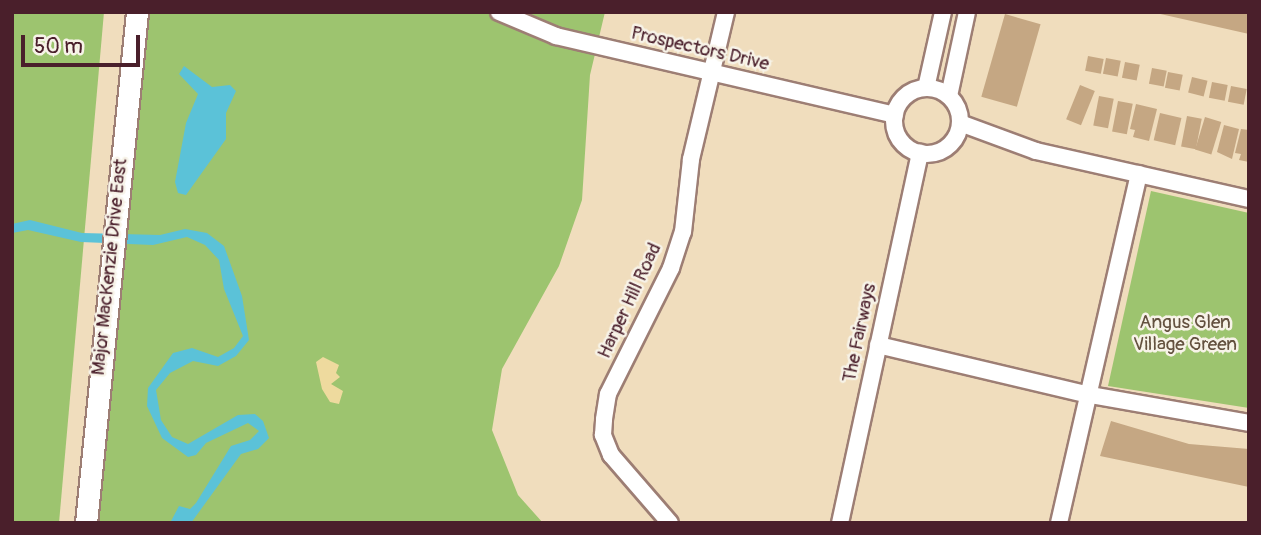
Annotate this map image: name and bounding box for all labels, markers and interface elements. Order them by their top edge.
scale bar [24,21,144,65]
street label: Prospectors Drive [629,22,771,76]
text: 50 m [34,33,83,60]
street label: Major MacKenzie Drive East [87,158,133,376]
street label: Harper Hill Road [593,240,667,362]
street label: The Fairways [838,281,882,385]
park label: Angus Glen Village Green [1133,312,1237,356]

